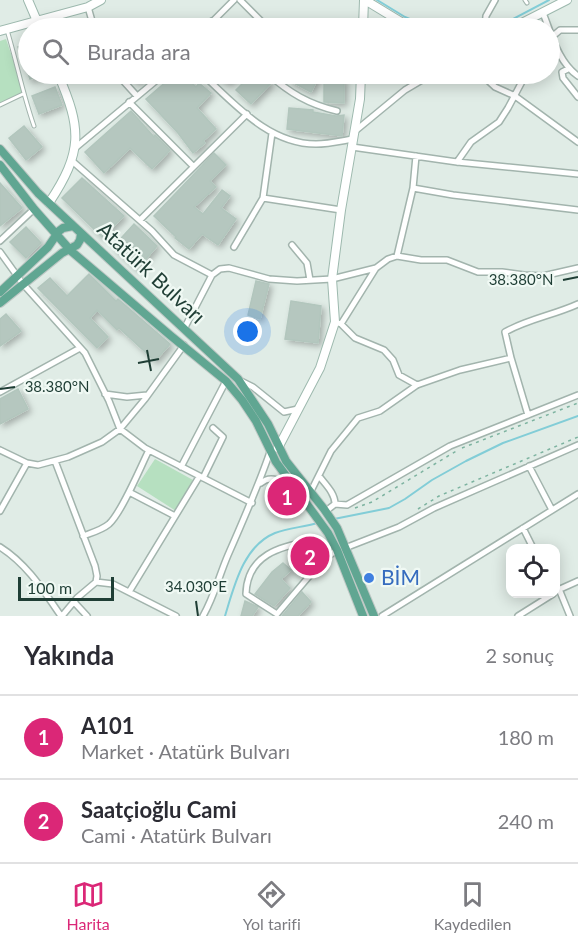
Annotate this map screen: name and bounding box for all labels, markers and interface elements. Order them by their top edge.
search box [18,18,560,84]
icon: search [39,35,72,68]
text: Burada ara [87,38,191,65]
street label: Atatürk Bulvarı [93,216,211,328]
text: 38.380°N [489,270,553,288]
your location [233,317,262,346]
text: 38.380°N [25,377,89,395]
pin: 1 [268,474,306,518]
pin: 2 [290,534,330,578]
map controls [506,544,560,598]
button: locate [506,544,560,598]
place label: BİM [381,564,420,589]
marker: BİM [362,571,376,585]
scale bar [18,574,114,602]
text: 34.030°E [165,577,227,595]
text: 100 m [27,578,72,597]
text: Yakında [24,639,114,671]
text: 2 sonuç [485,643,554,667]
text: A101 [81,712,135,739]
text: 1 [38,725,49,749]
text: 180 m [498,725,554,749]
text: Market · Atatürk Bulvarı [81,739,290,763]
text: Saatçioğlu Cami [81,796,237,823]
text: 2 [38,809,49,833]
text: 240 m [498,809,554,833]
text: Cami · Atatürk Bulvarı [81,823,272,847]
tab: Harita [67,878,110,933]
tab: Yol tarifi [243,878,301,933]
tab: Kaydedilen [434,878,511,933]

